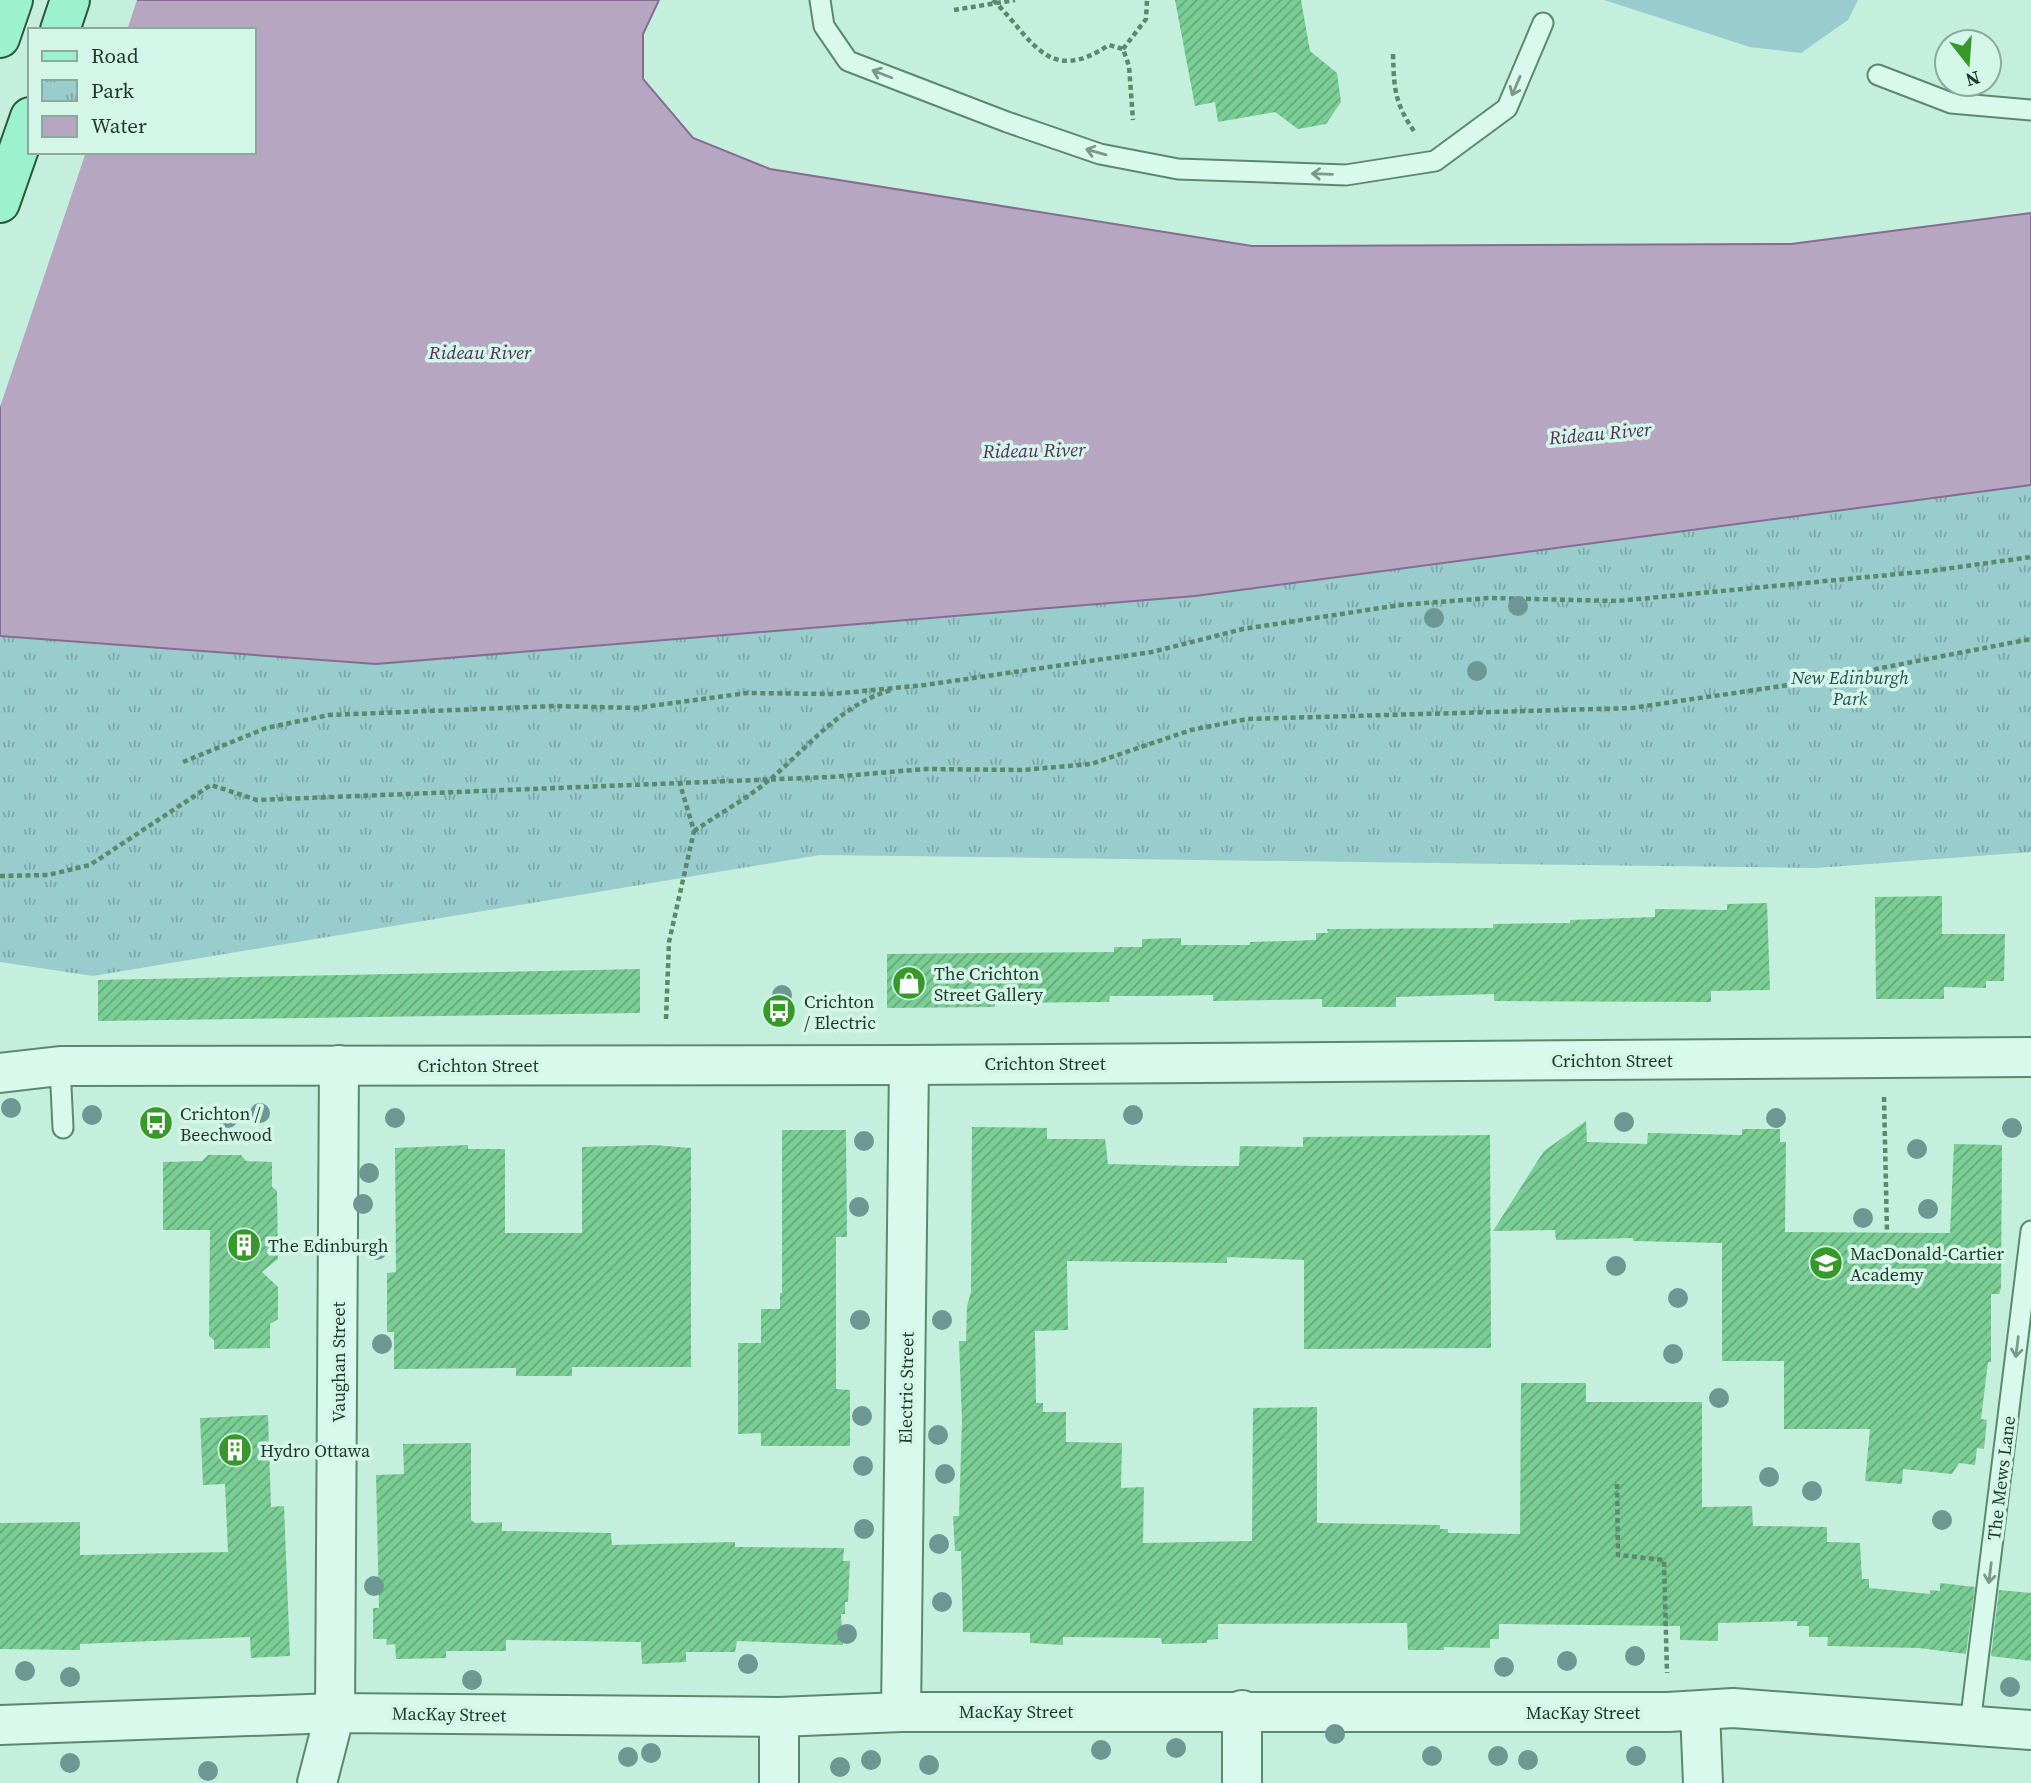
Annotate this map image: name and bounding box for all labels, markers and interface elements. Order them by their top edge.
legend [28,28,256,154]
north arrow [1933,28,2003,98]
text: Road [91,41,139,70]
text: N [1962,65,1983,94]
one-way arrow [872,67,894,80]
one-way arrow [1509,75,1522,96]
text: Park [91,76,135,105]
text: Water [91,111,147,140]
one-way arrow [1085,145,1108,158]
one-way arrow [1310,167,1333,180]
water label: Rideau River [428,339,533,365]
water label: Rideau River [1547,415,1654,451]
water label: Rideau River [981,436,1087,464]
park label: New Edinburgh Park [1790,665,1909,711]
place label: The Crichton Street Gallery [934,961,1044,1007]
shop icon: The Crichton Street Gallery [890,964,928,1002]
place label: Crichton / Electric [804,989,876,1035]
bus stop icon: Crichton / Electric [760,992,798,1030]
street label: Crichton Street [1551,1048,1673,1073]
street label: Crichton Street [984,1051,1106,1076]
street label: Crichton Street [417,1053,539,1078]
place label: Crichton / Beechwood [180,1101,272,1147]
bus stop icon: Crichton / Beechwood [137,1104,175,1142]
building icon: The Edinburgh [225,1226,263,1264]
place label: The Edinburgh [268,1233,389,1258]
place label: MacDonald-Cartier Academy [1850,1241,2005,1287]
school or university icon: MacDonald-Cartier Academy [1807,1244,1845,1282]
street label: Vaughan Street [326,1301,351,1422]
street label: Electric Street [893,1331,919,1444]
one-way arrow [2010,1335,2023,1358]
street label: The Mews Lane [1981,1414,2021,1542]
building icon: Hydro Ottawa [216,1431,254,1469]
place label: Hydro Ottawa [260,1438,371,1463]
one-way arrow [1983,1561,1996,1584]
street label: MacKay Street [959,1699,1073,1724]
street label: MacKay Street [1526,1700,1640,1725]
street label: MacKay Street [392,1701,507,1727]

